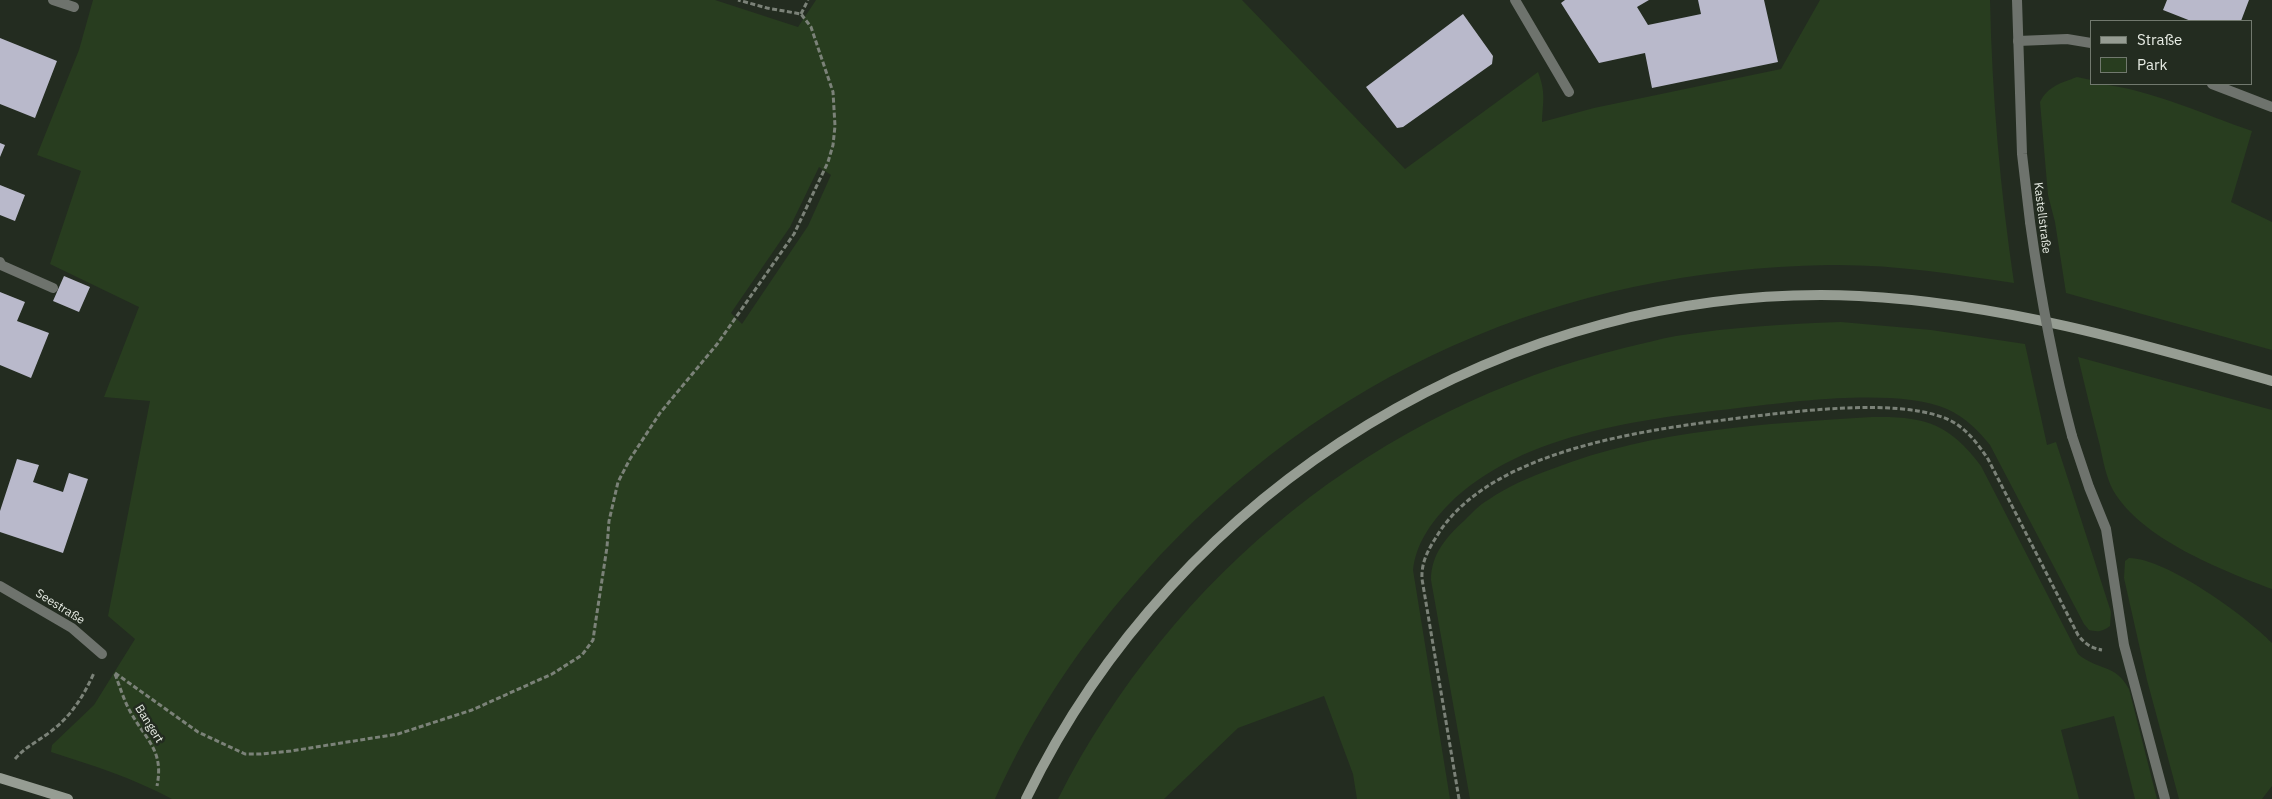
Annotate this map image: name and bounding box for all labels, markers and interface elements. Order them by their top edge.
legend [2090,20,2252,85]
text: Straße [2137,30,2182,49]
text: Park [2137,55,2167,74]
street label: Kastellstraße [2030,181,2054,255]
street label: Seestraße [33,586,87,628]
street label: Bangert [132,702,166,746]

